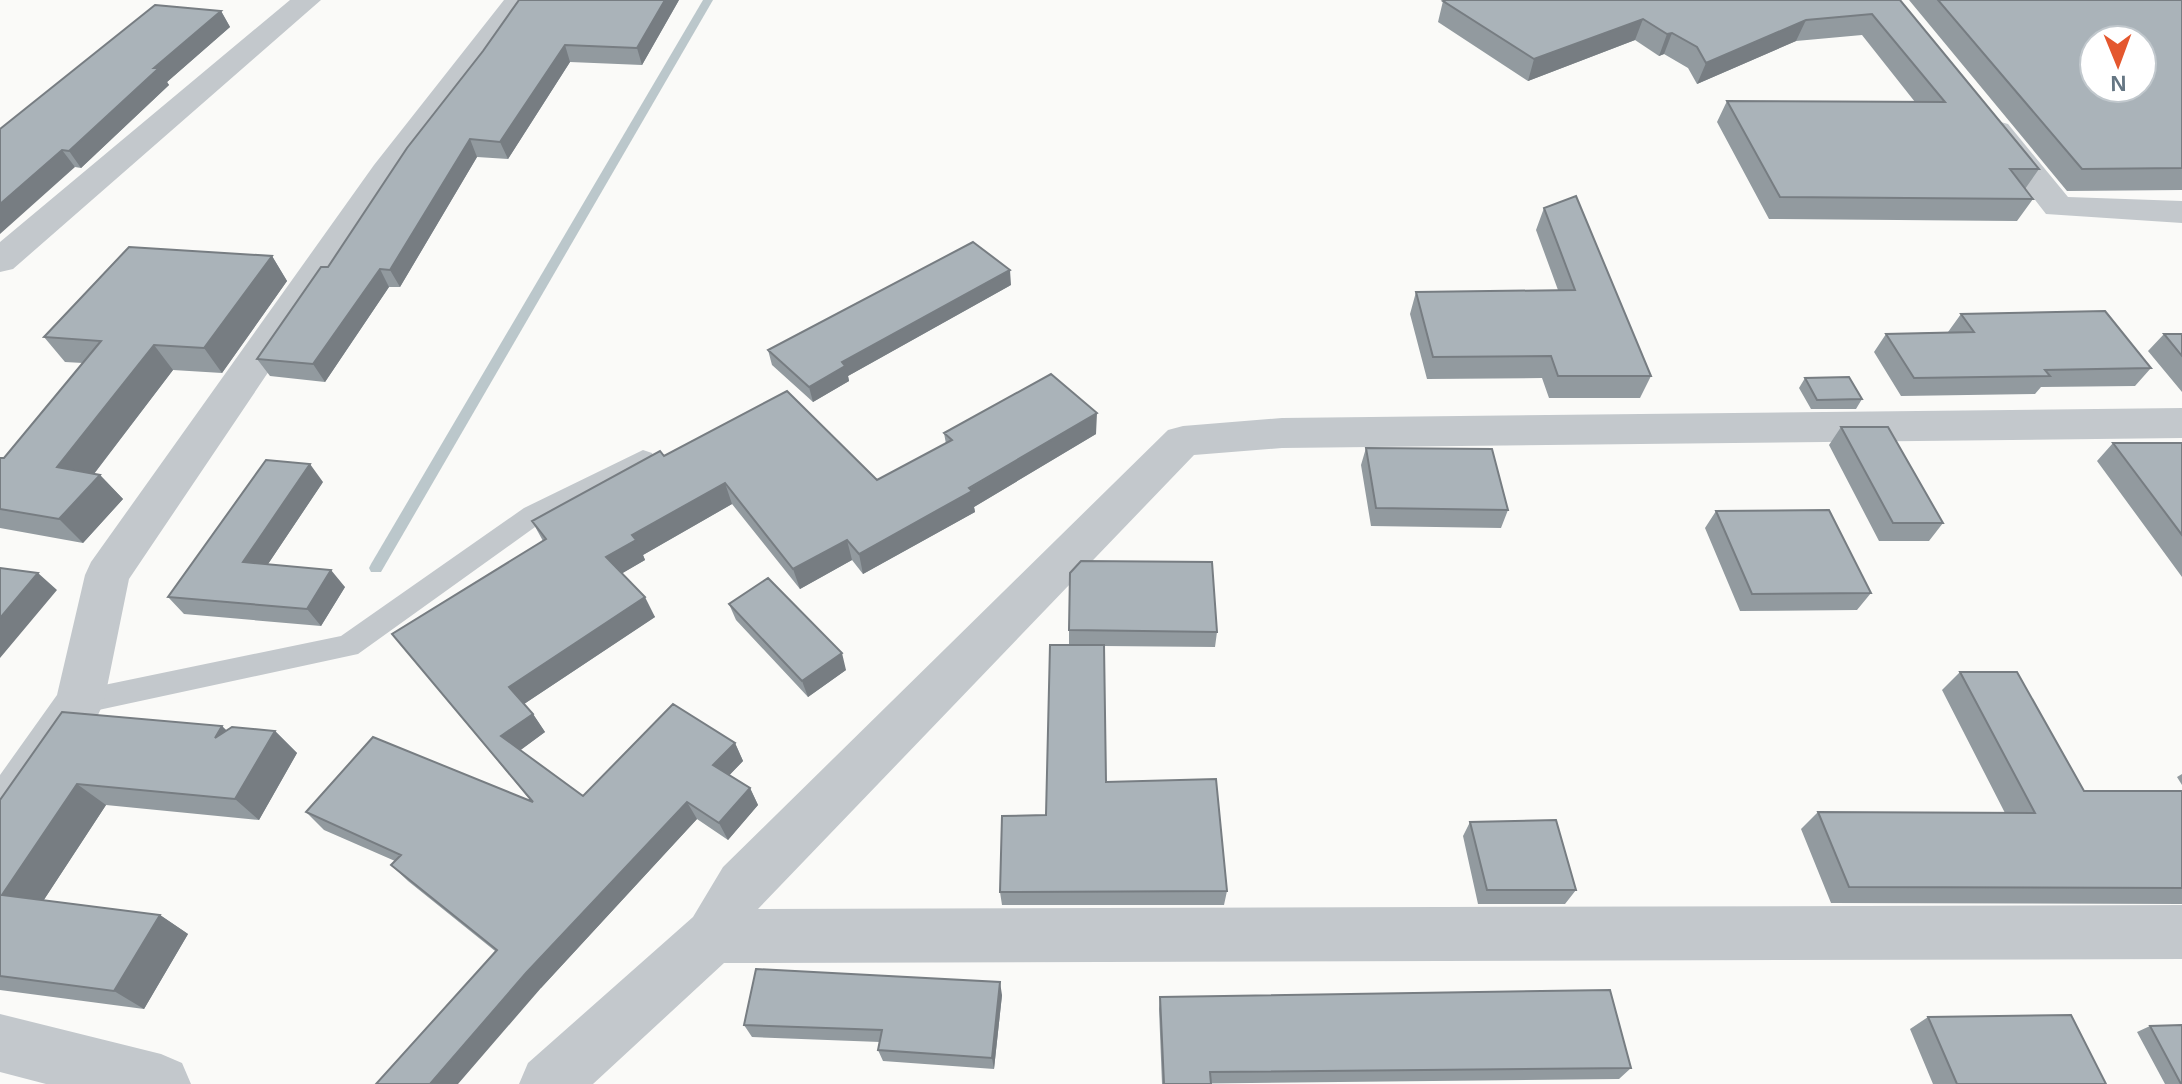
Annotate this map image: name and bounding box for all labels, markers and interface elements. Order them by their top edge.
north arrow [2078,24,2158,104]
text: N [2110,71,2127,96]

